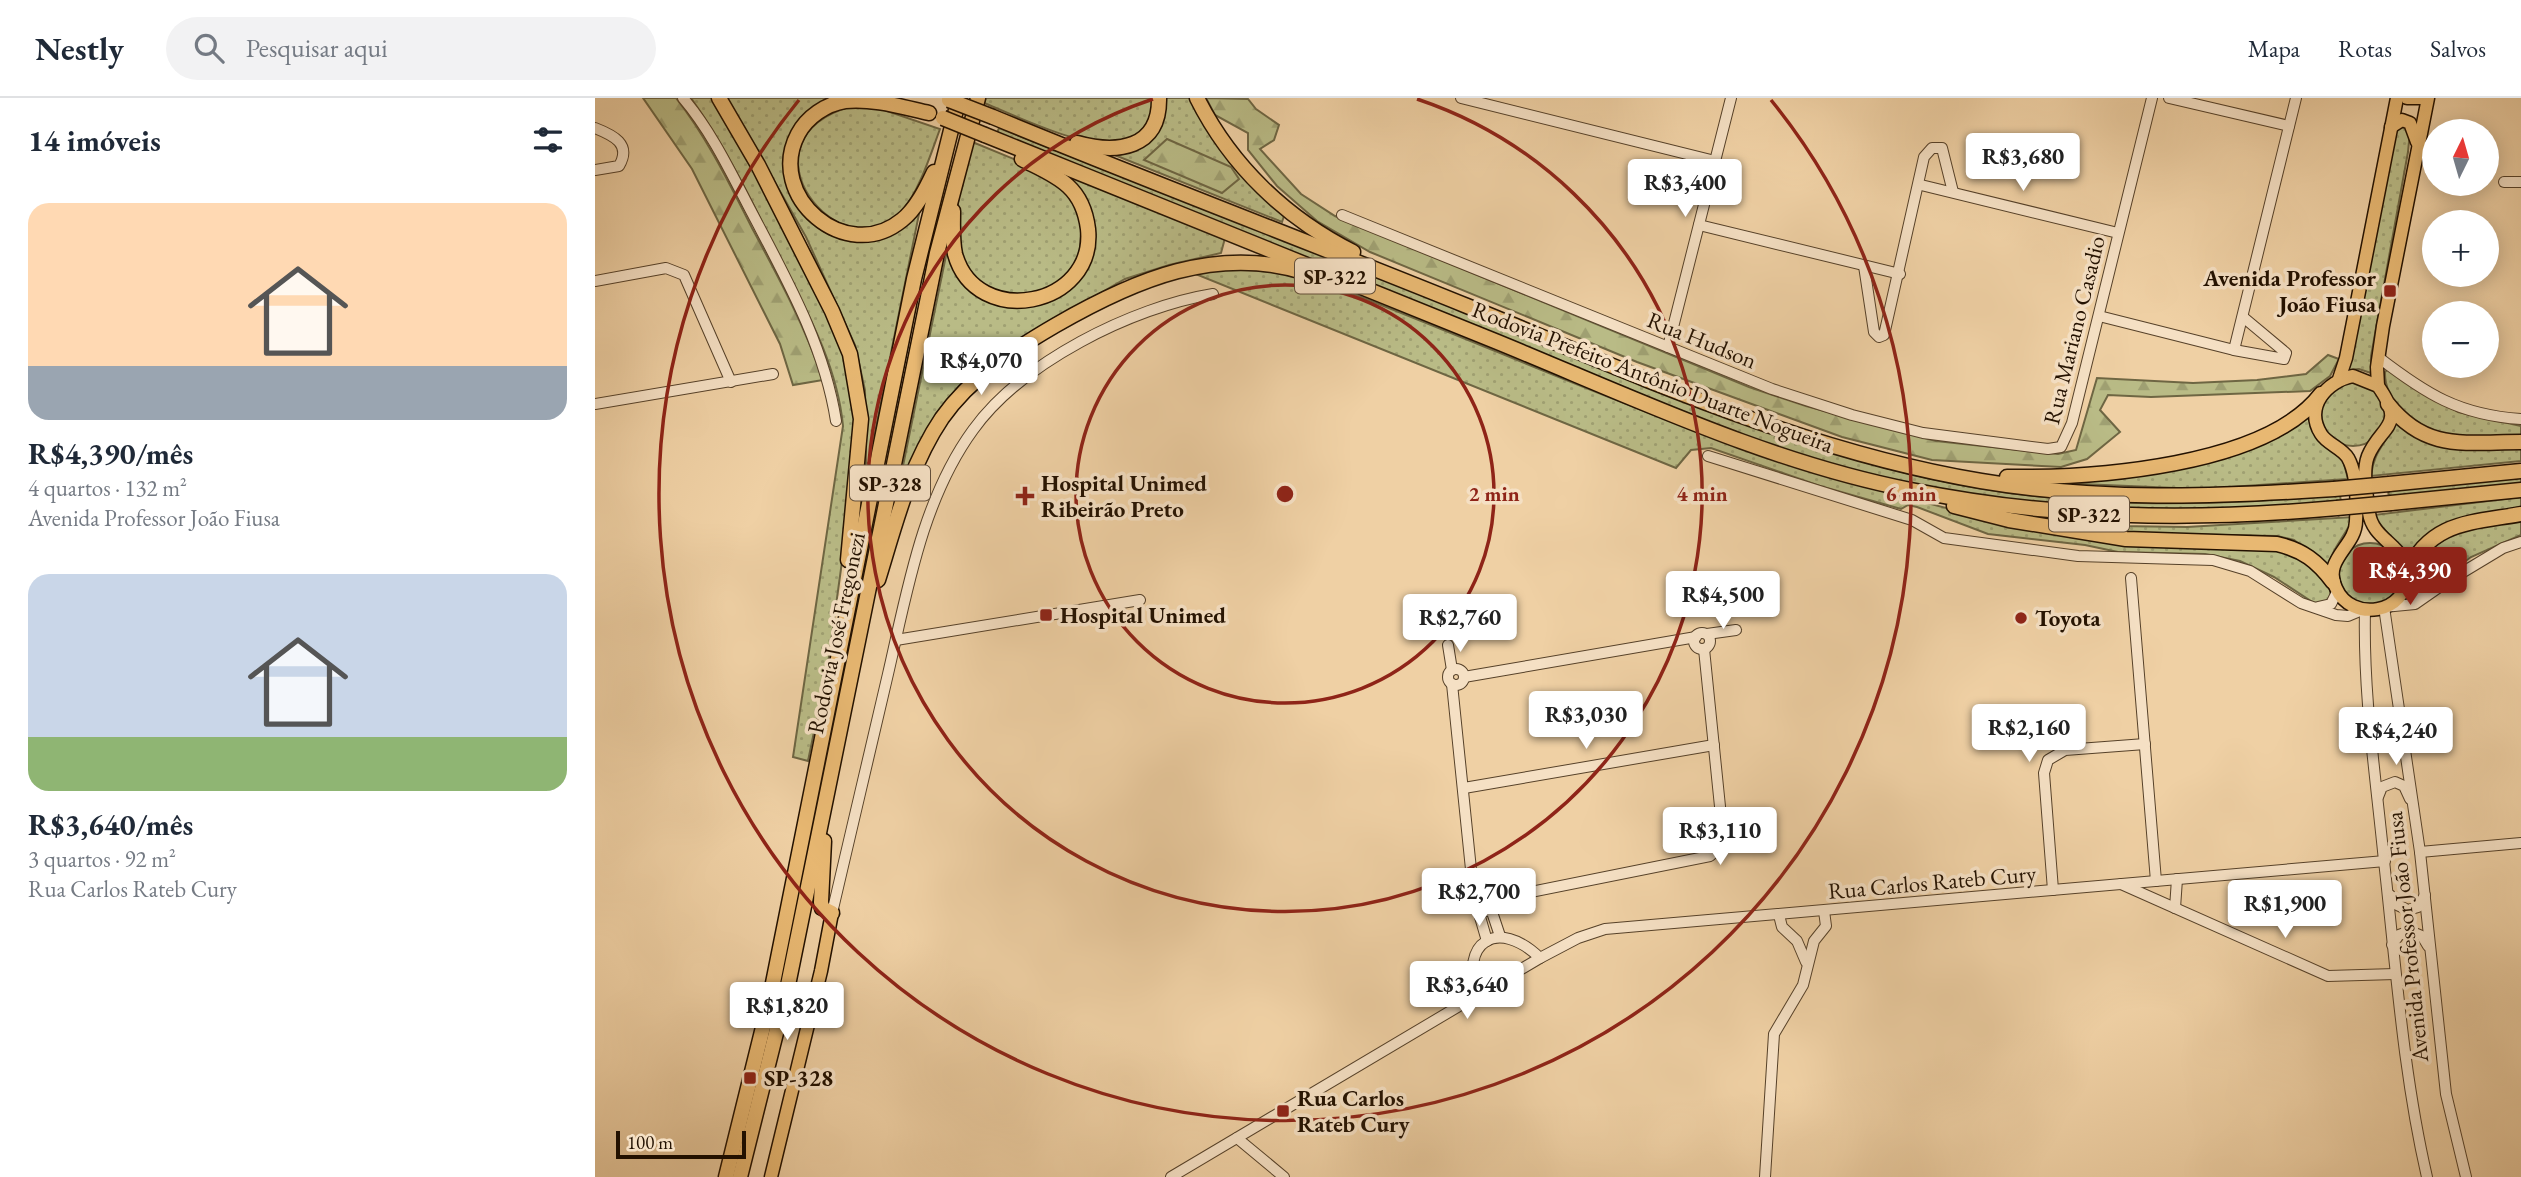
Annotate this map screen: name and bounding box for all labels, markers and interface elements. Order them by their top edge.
search box [166,17,656,80]
text: Nestly [35,27,124,70]
icon: search [190,29,228,67]
text: Pesquisar aqui [246,31,388,65]
text: Mapa [2248,33,2300,64]
text: Rotas [2338,33,2392,64]
text: Salvos [2430,33,2486,64]
north arrow [2422,119,2499,196]
map controls [2422,119,2499,378]
text: 14 imóveis [28,121,161,160]
icon: filters [529,121,567,159]
pin: R$3,680 [1958,134,2088,193]
text: R$3,680 [1982,141,2064,171]
pin: R$3,400 [1620,159,1750,219]
text: R$3,400 [1644,167,1726,197]
button: + [2422,210,2499,287]
street label: Rua Mariano Casadio [2036,233,2112,427]
icon: home [235,248,361,374]
road number: SP-322 [1295,258,1375,294]
place label: Avenida Professor João Fiusa [2202,263,2377,319]
marker: Avenida Professor João Fiusa [2382,283,2398,299]
street label: Rodovia Prefeito Antônio Duarte Nogueira [1468,294,1839,460]
button: − [2422,301,2499,378]
street label: Rua Hudson [1643,304,1761,376]
pin: R$4,070 [916,338,1046,397]
text: R$4,070 [940,345,1022,375]
text: R$4,390/mês [28,434,193,473]
road number: SP-328 [850,466,930,500]
place label: Hospital Unimed Ribeirão Preto [1041,468,1207,524]
text: 4 quartos · 132 m² [28,473,187,503]
text: 2 min [1468,480,1520,507]
text: 4 min [1676,480,1728,507]
text: 6 min [1885,480,1937,507]
centre of rings [1273,482,1297,506]
marker: Hospital Unimed Ribeirão Preto [1015,486,1035,506]
road number: SP-322 [2049,496,2129,532]
text: Avenida Professor João Fiusa [28,503,280,533]
street label: Rodovia José Fregonezi [800,529,872,737]
pin: R$4,390 [2345,547,2475,607]
text: R$4,390 [2369,555,2451,585]
pin: R$4,500 [1658,572,1788,631]
text: R$4,500 [1682,579,1764,609]
pin: R$2,760 [1395,594,1525,654]
place label: Hospital Unimed [1060,600,1226,630]
text: R$2,760 [1419,602,1501,632]
place label: Toyota [2035,603,2102,633]
marker: Hospital Unimed [1038,607,1054,623]
marker: Toyota [2013,610,2029,626]
icon: home [235,619,361,745]
pin: R$3,030 [1521,692,1651,751]
text: R$3,030 [1545,699,1627,729]
pin: R$2,160 [1964,704,2094,764]
pin: R$4,240 [2331,708,2461,767]
text: R$2,160 [1988,712,2070,742]
text: R$4,240 [2355,715,2437,745]
text: R$3,640/mês [28,805,193,844]
pin: R$3,110 [1655,808,1785,867]
street label: Avenida Professor João Fiusa [2379,809,2435,1065]
text: R$3,110 [1679,815,1761,845]
text: 3 quartos · 92 m² [28,844,176,874]
street label: Rua Carlos Rateb Cury [1827,858,2038,906]
pin: R$2,700 [1414,868,1544,928]
text: Rua Carlos Rateb Cury [28,874,237,904]
text: R$2,700 [1438,876,1520,906]
pin: R$1,900 [2220,880,2350,940]
text: R$1,900 [2244,888,2326,918]
pin: R$3,640 [1402,962,1532,1021]
text: R$3,640 [1426,969,1508,999]
pin: R$1,820 [722,982,852,1042]
text: R$1,820 [746,990,828,1020]
place label: SP-328 [764,1063,833,1093]
marker: SP-328 [742,1070,758,1086]
place label: Rua Carlos Rateb Cury [1297,1083,1411,1139]
marker: Rua Carlos Rateb Cury [1275,1103,1291,1119]
scale bar [616,1128,745,1160]
text: 100 m [627,1130,673,1155]

